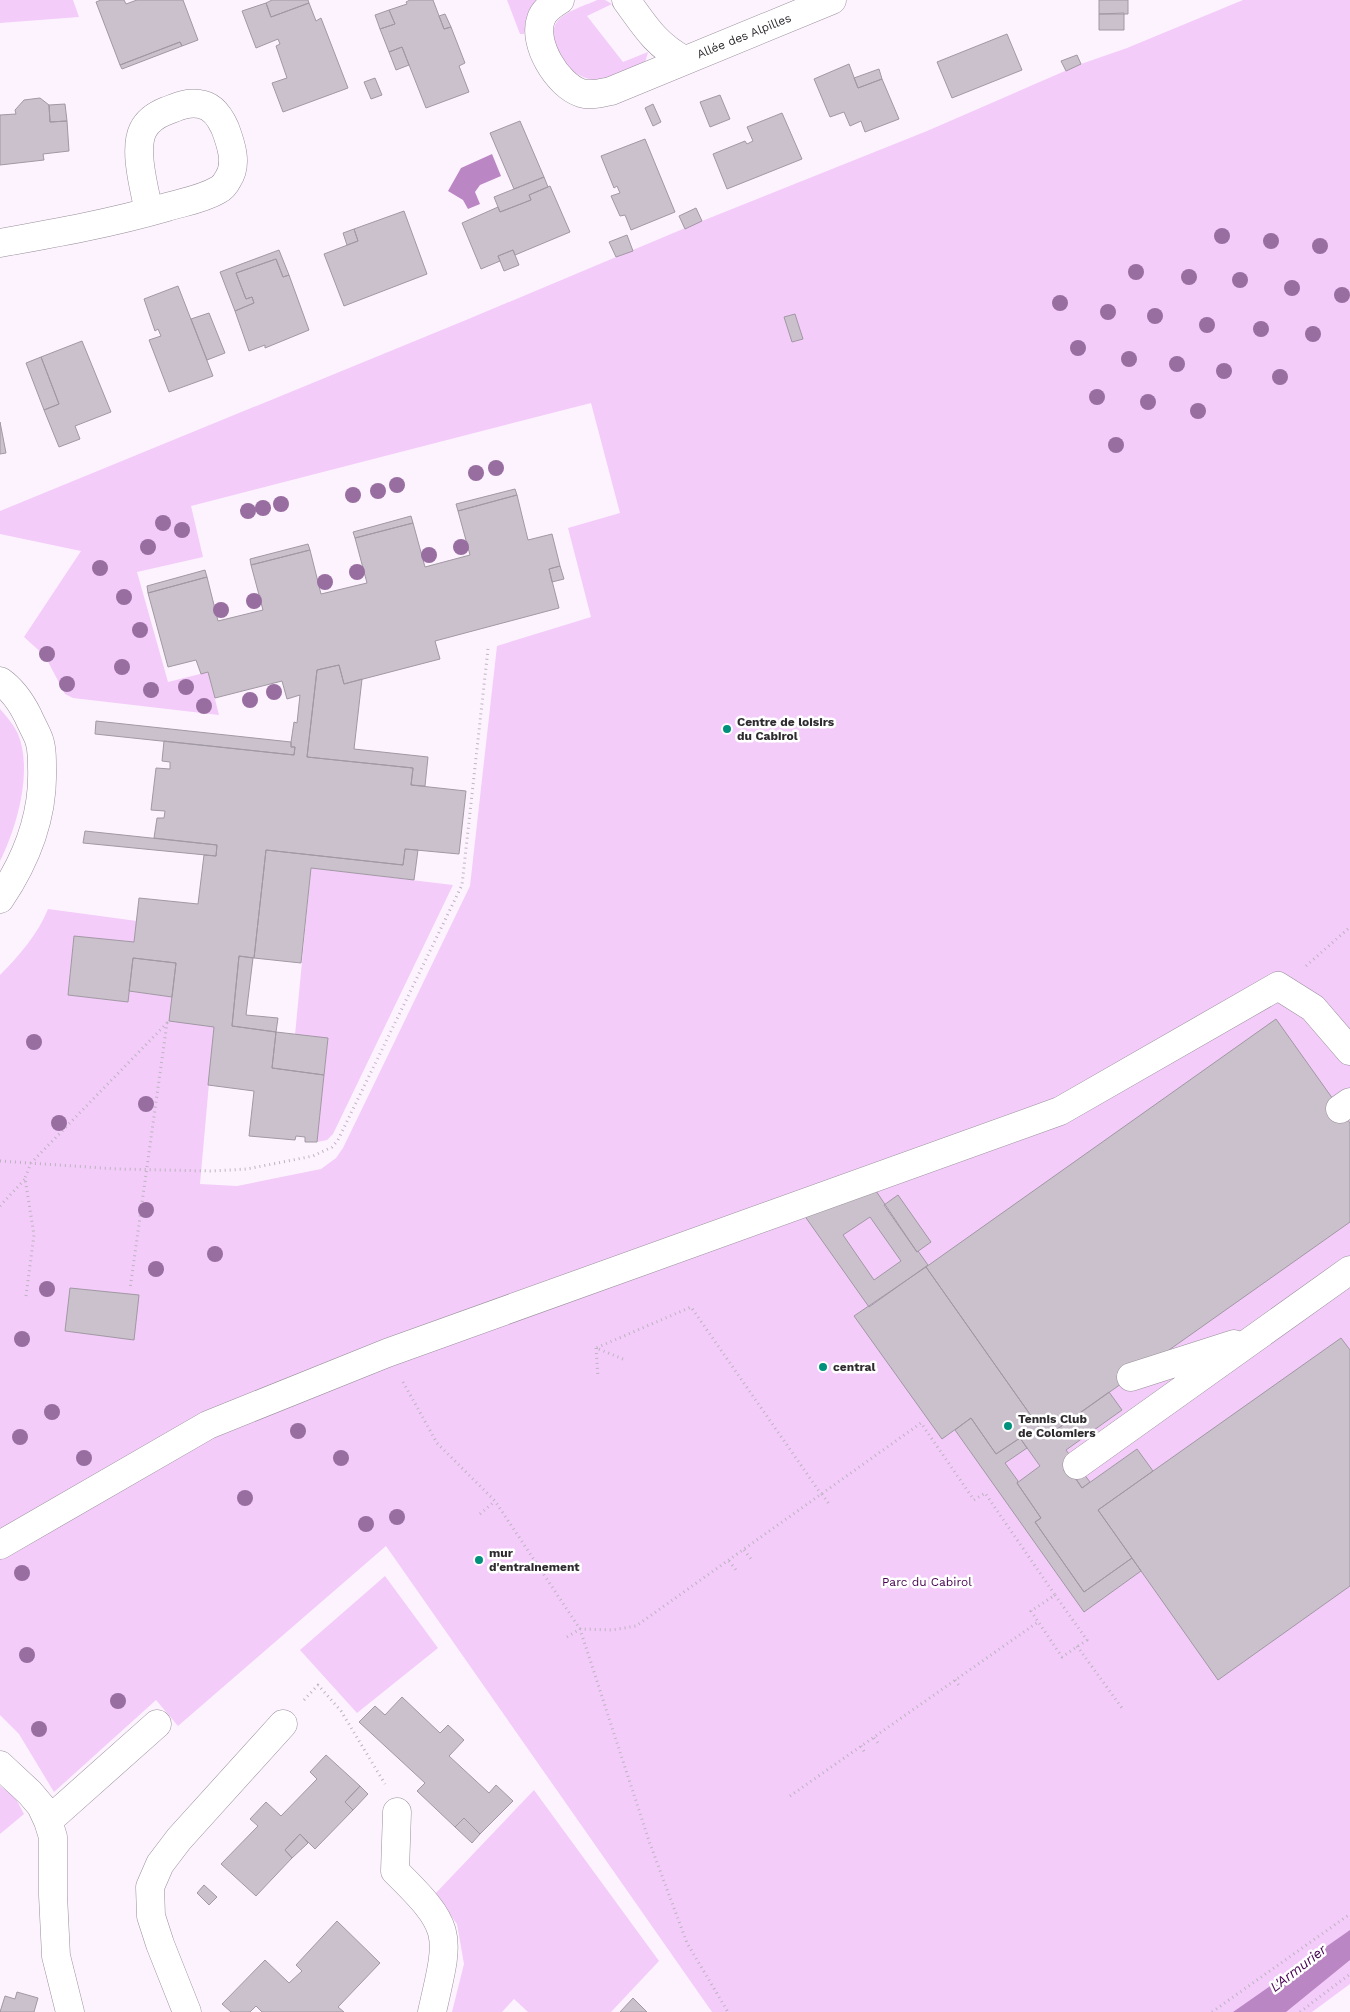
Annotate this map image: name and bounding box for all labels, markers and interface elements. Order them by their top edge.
street label: Allée des Alpilles [695,11,793,61]
place label: Centre de loisirs du Cabirol [737,715,835,743]
marker: Centre de loisirs du Cabirol [721,723,733,735]
place label: central [833,1360,875,1374]
marker: central [817,1361,829,1373]
place label: Tennis Club de Colomiers [1018,1412,1096,1440]
marker: Tennis Club de Colomiers [1002,1420,1014,1432]
place label: mur d'entrainement [489,1546,580,1574]
marker: mur d'entrainement [473,1554,485,1566]
park label: Parc du Cabirol [882,1575,972,1589]
water label: L'Armurier [1267,1941,1330,1995]

